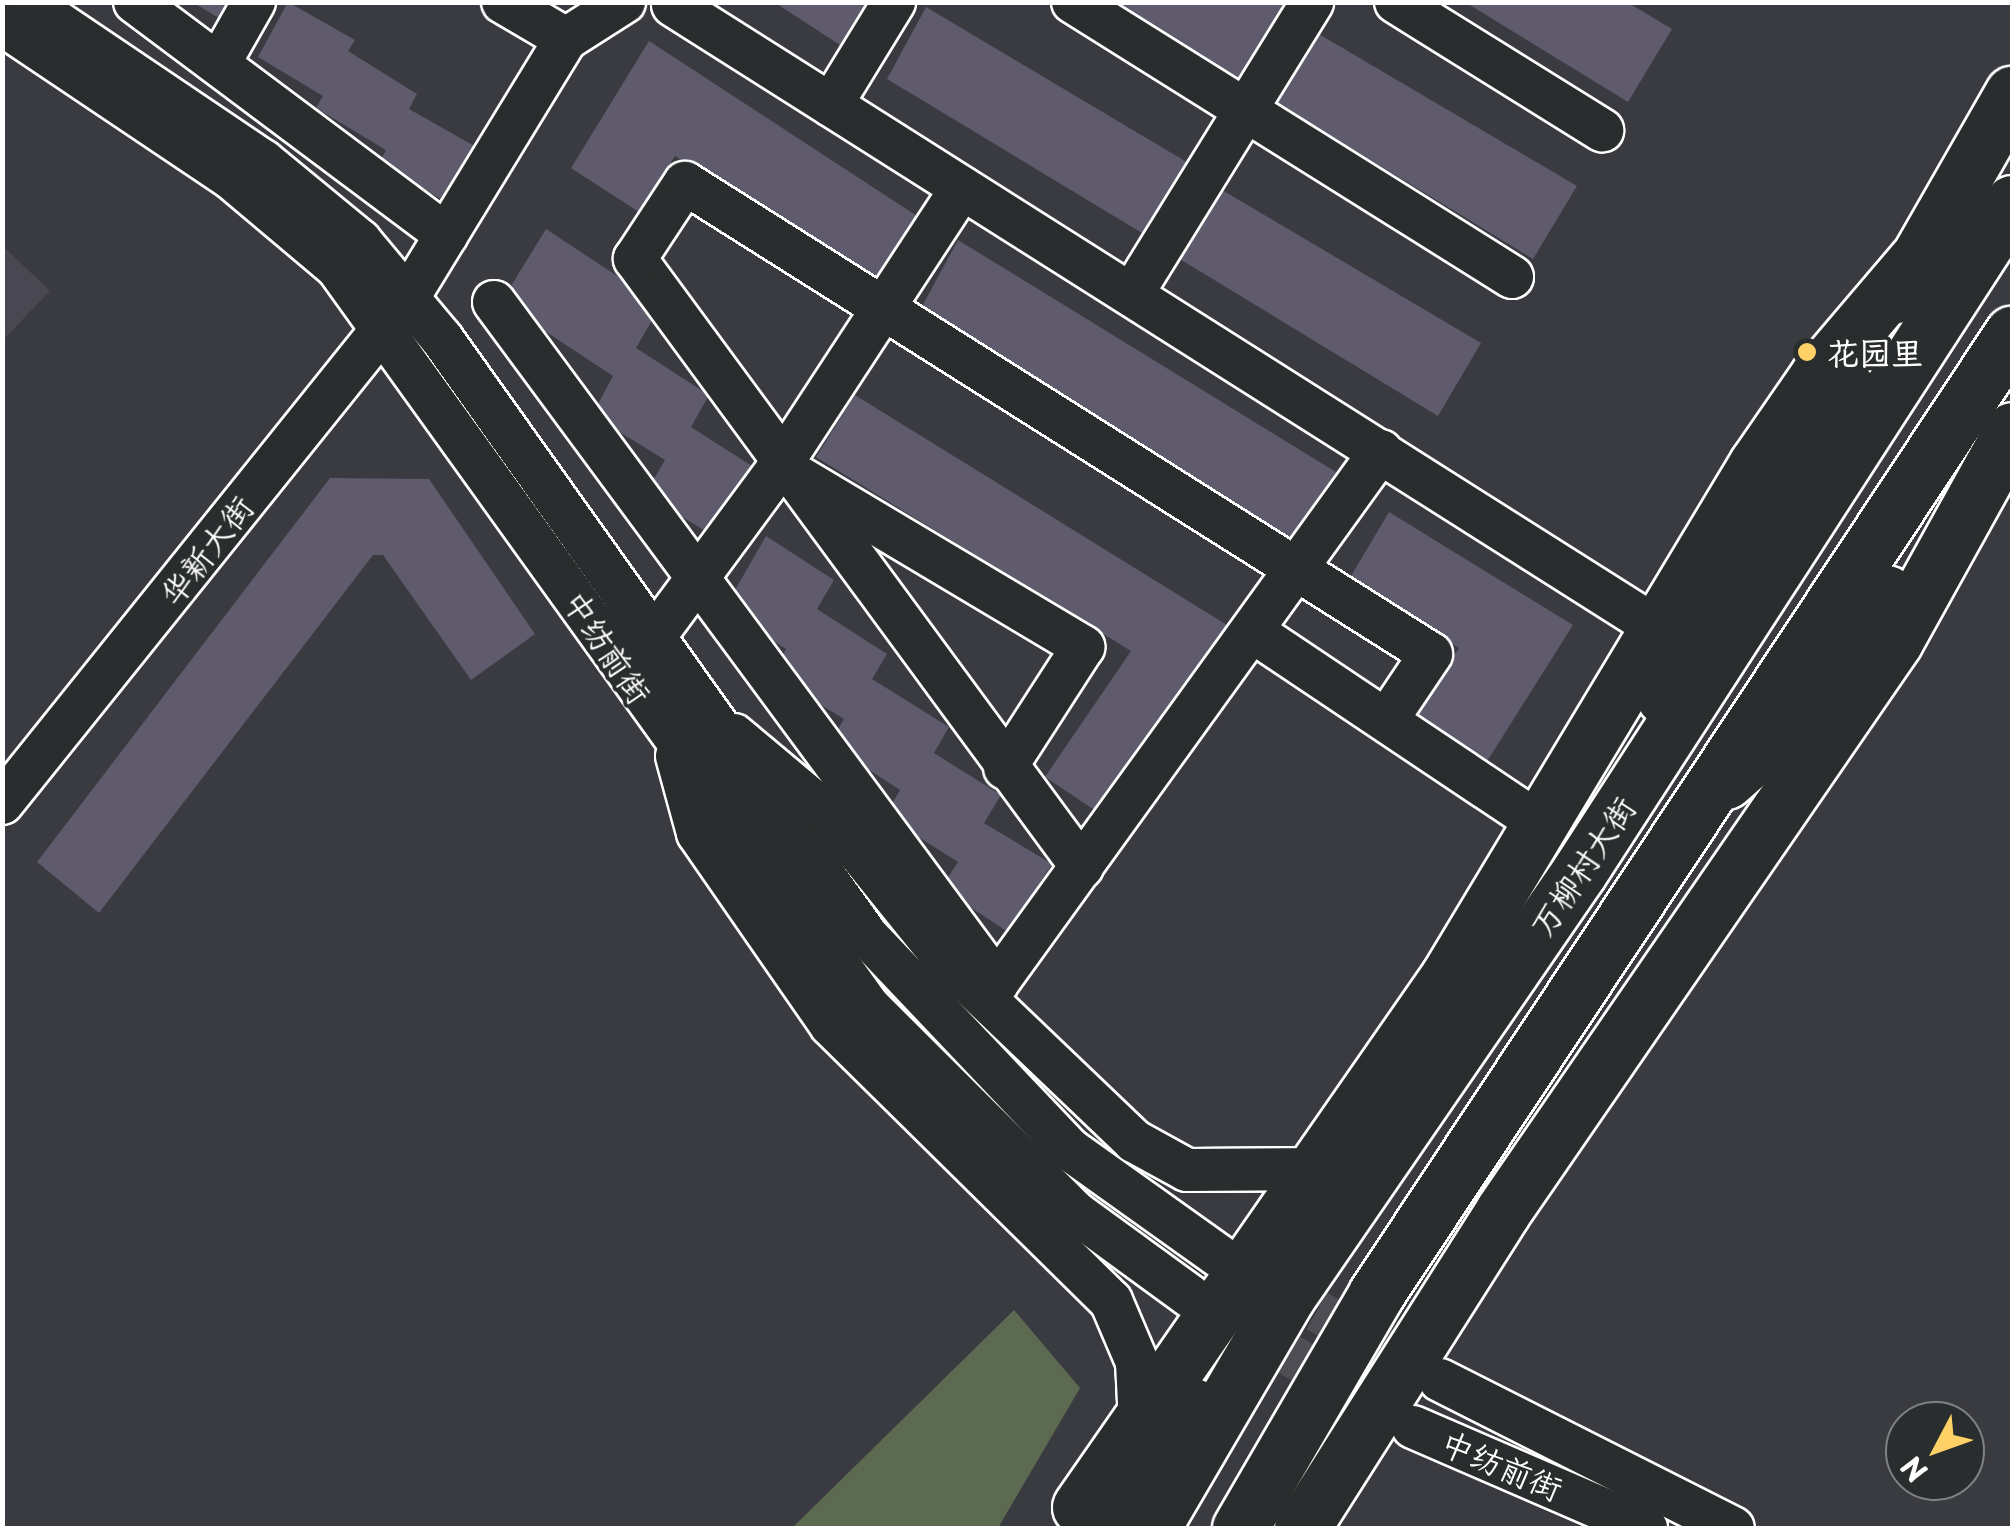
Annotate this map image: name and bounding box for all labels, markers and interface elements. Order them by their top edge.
place label: 花园里 [1827,333,1923,371]
marker: 花园里 [1796,341,1818,363]
street label: 华新大街 [151,488,261,612]
street label: 中纺前街 [556,583,660,711]
street label: 万柳村大街 [1521,789,1643,943]
north arrow [1885,1401,1985,1501]
street label: 中纺前街 [1436,1422,1568,1508]
text: N [1890,1447,1937,1492]

